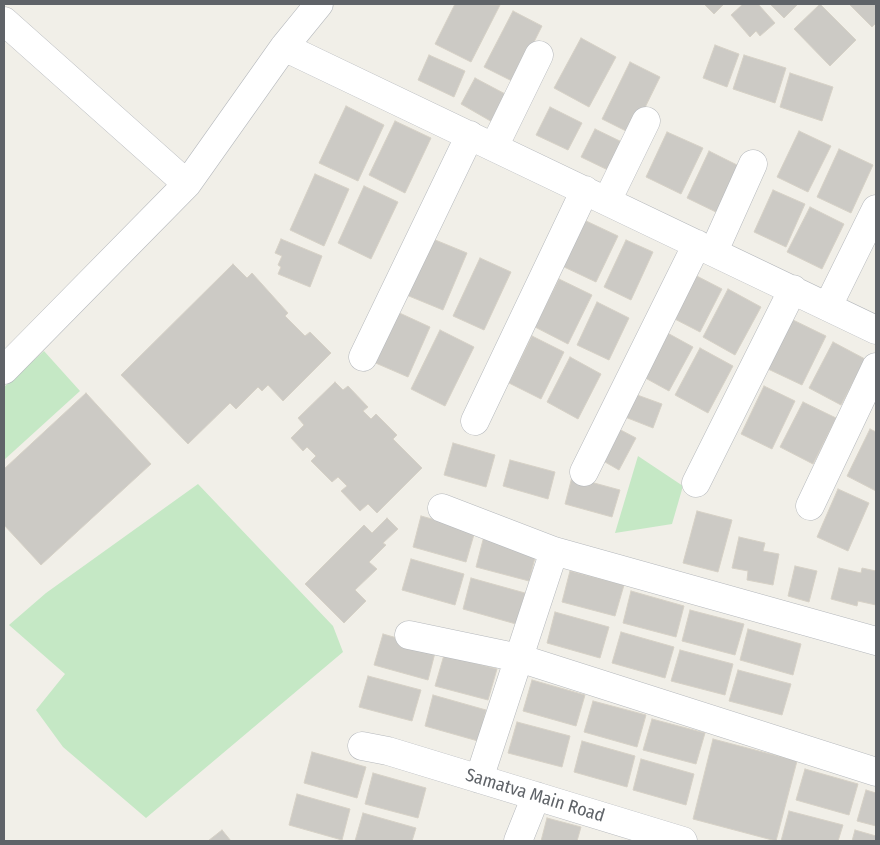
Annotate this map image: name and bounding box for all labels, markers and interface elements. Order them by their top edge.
street label: Samatva Main Road [463,765,607,827]

